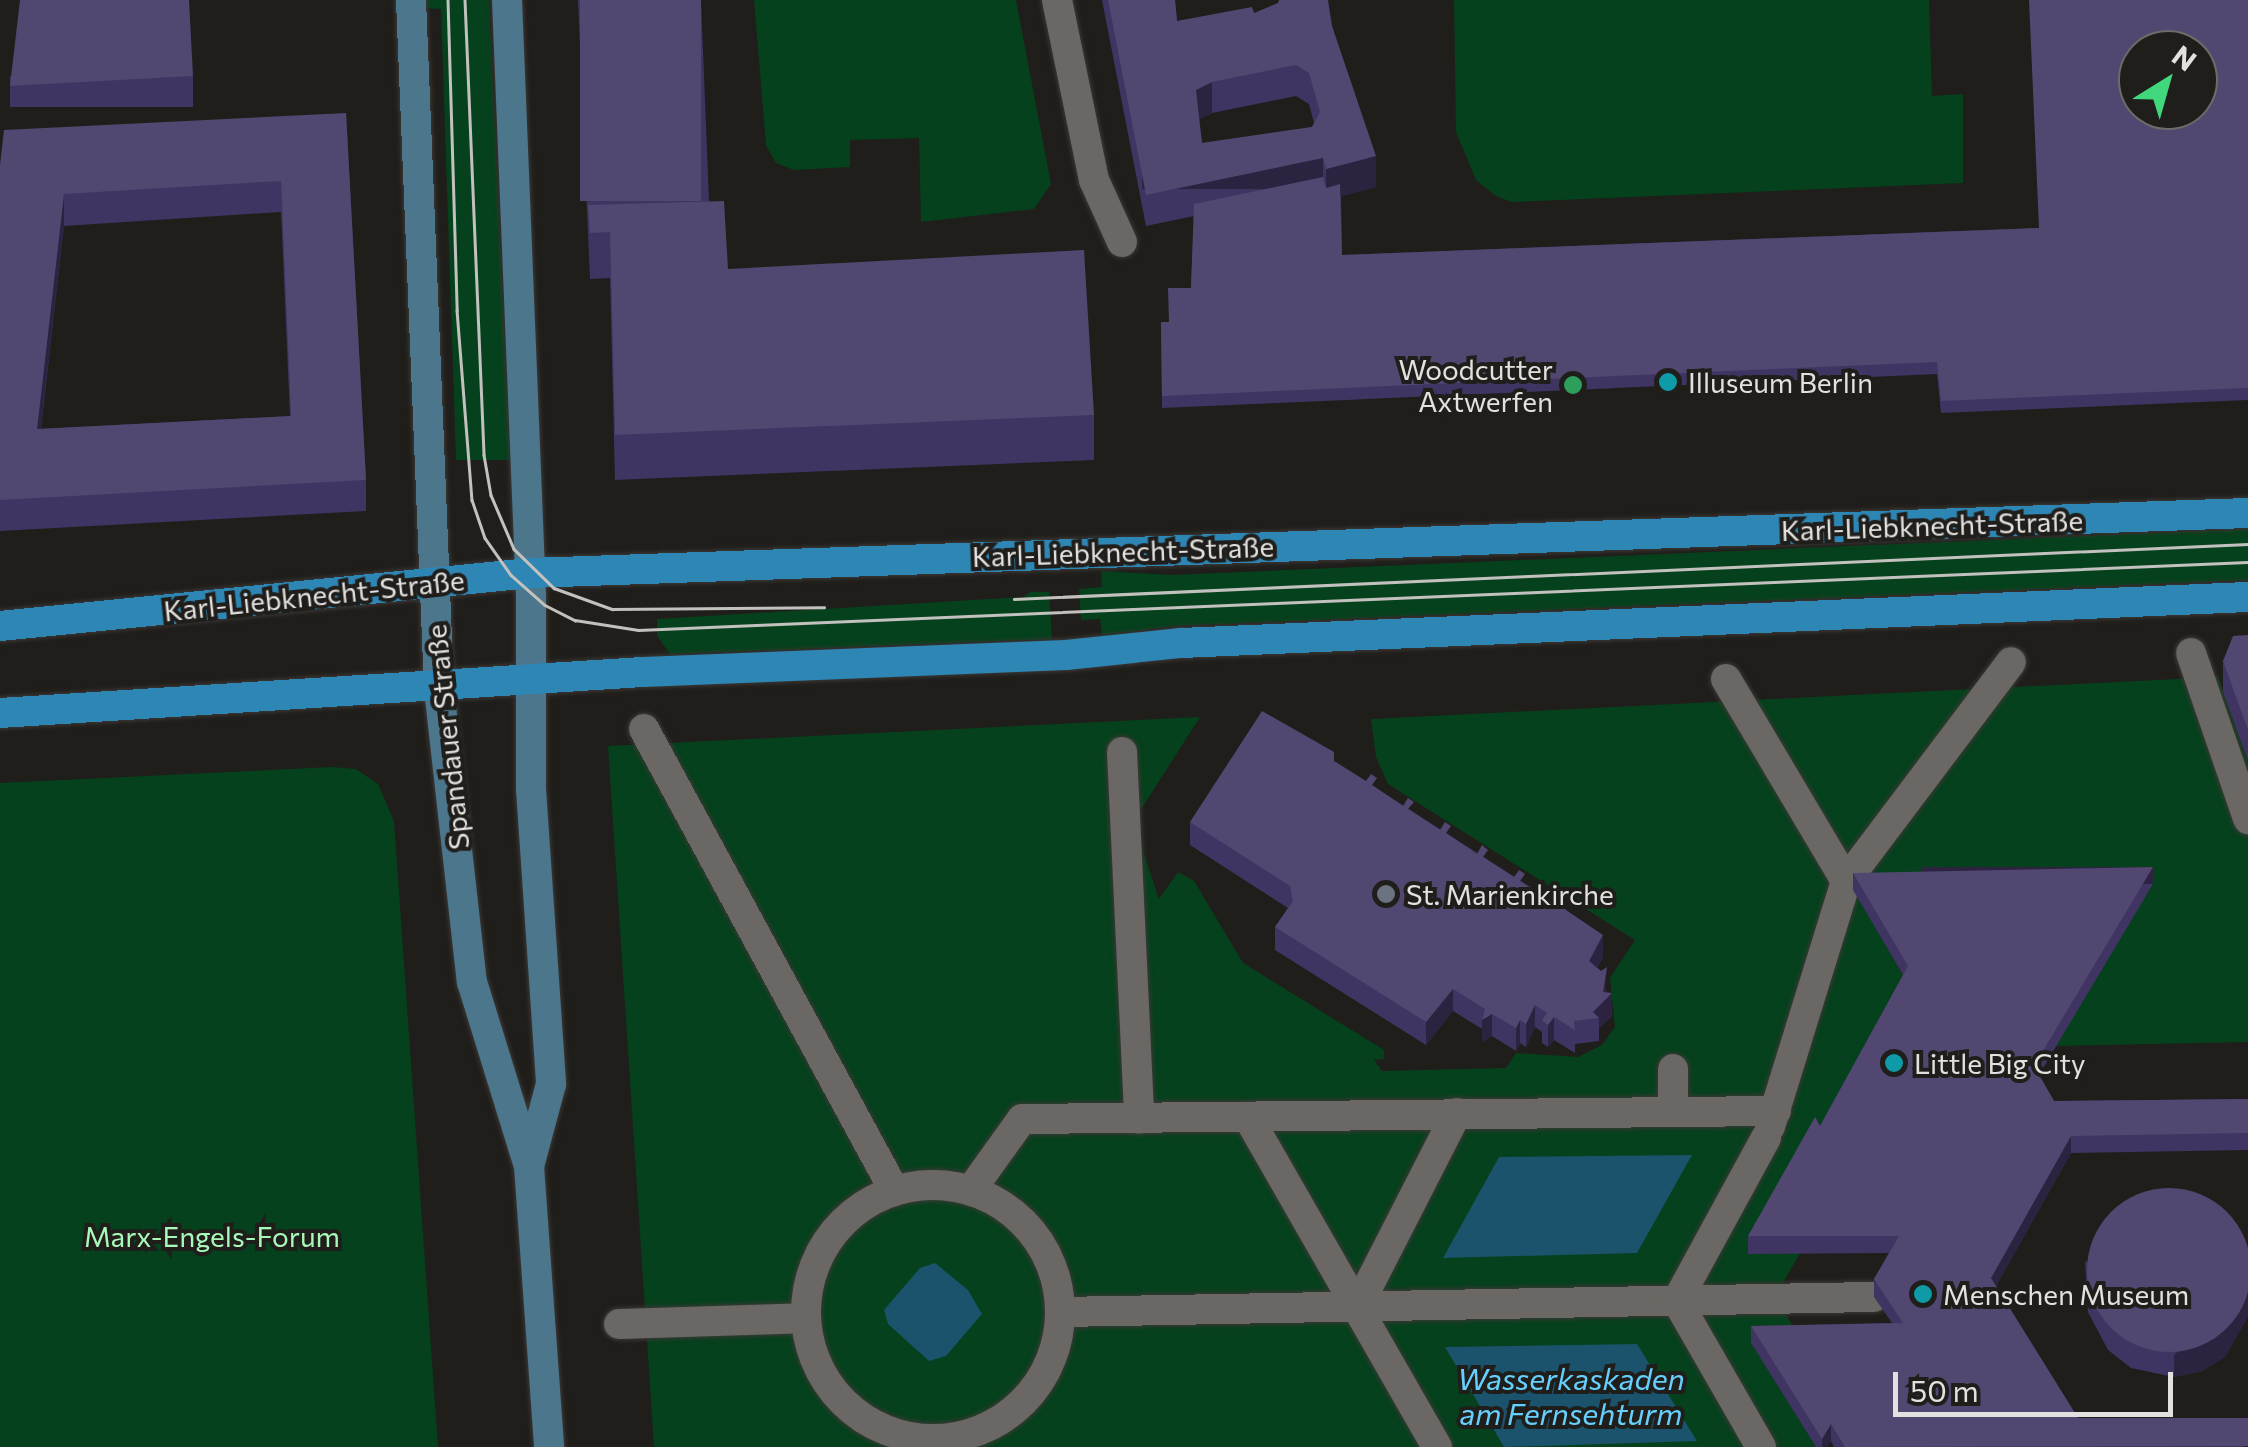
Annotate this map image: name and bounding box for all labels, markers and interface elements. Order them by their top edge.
north arrow [2118,30,2218,130]
text: N [2166,38,2203,78]
place label: Woodcutter Axtwerfen [1399,352,1553,418]
place label: Illuseum Berlin [1688,365,1873,399]
marker: Illuseum Berlin [1657,371,1679,393]
marker: Woodcutter Axtwerfen [1562,374,1584,396]
street label: Karl-Liebknecht-Straße [1780,503,2084,547]
street label: Karl-Liebknecht-Straße [971,529,1275,573]
street label: Karl-Liebknecht-Straße [162,562,466,628]
street label: Spandauer Straße [418,623,476,851]
place label: St. Marienkirche [1406,877,1614,911]
marker: St. Marienkirche [1375,883,1397,905]
place label: Little Big City [1914,1046,2086,1080]
marker: Little Big City [1883,1052,1905,1074]
park label: Marx-Engels-Forum [84,1219,340,1253]
place label: Menschen Museum [1943,1277,2189,1311]
marker: Menschen Museum [1912,1283,1934,1305]
scale bar [1898,1352,2178,1414]
water label: Wasserkaskaden am Fernsehturm [1457,1360,1685,1430]
text: 50 m [1910,1371,1979,1408]

